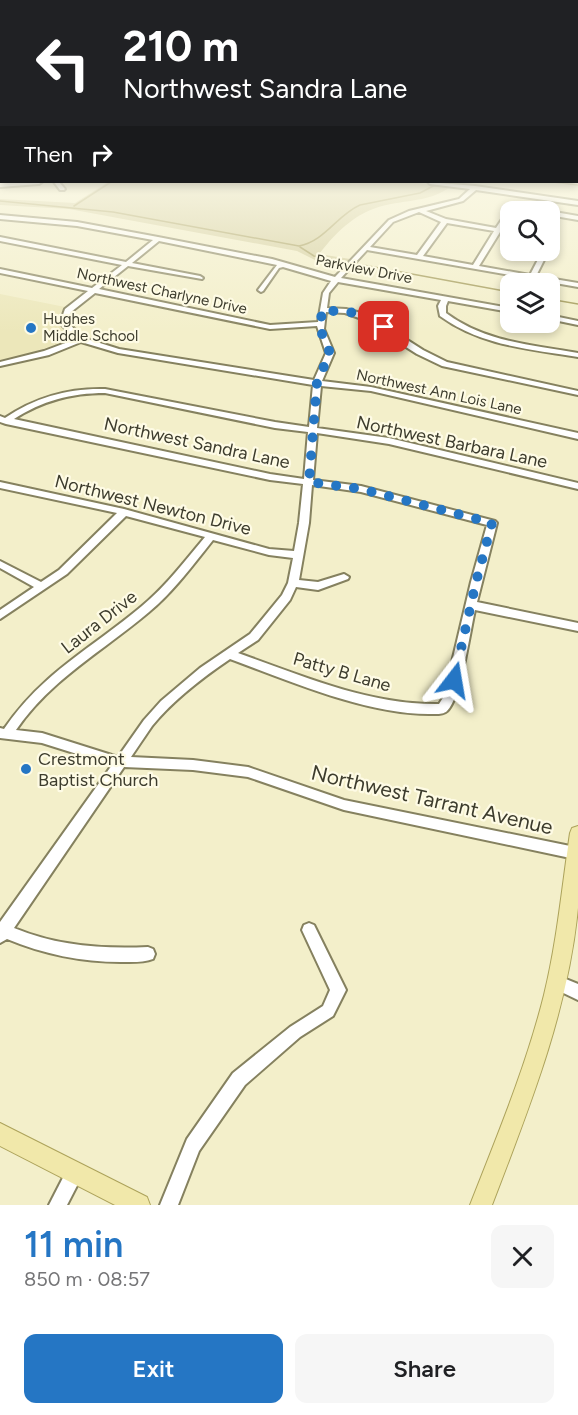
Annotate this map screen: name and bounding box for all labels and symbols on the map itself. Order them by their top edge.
street label: Parkview Drive [314,251,414,287]
street label: Northwest Charlyne Drive [75,264,249,318]
pin [358,301,409,352]
place label: Hughes Middle School [43,310,138,345]
marker: Hughes Middle School [24,321,38,335]
street label: Northwest Ann Lois Lane [355,366,523,418]
street label: Northwest Barbara Lane [355,411,550,473]
street label: Northwest Sandra Lane [102,413,292,473]
street label: Northwest Newton Drive [53,470,254,540]
street label: Laura Drive [57,586,141,658]
street label: Patty B Lane [291,648,394,697]
position arrow [422,648,486,712]
place label: Crestmont Baptist Church [38,748,158,791]
street label: Northwest Tarrant Avenue [309,760,555,840]
marker: Crestmont Baptist Church [19,762,33,776]

